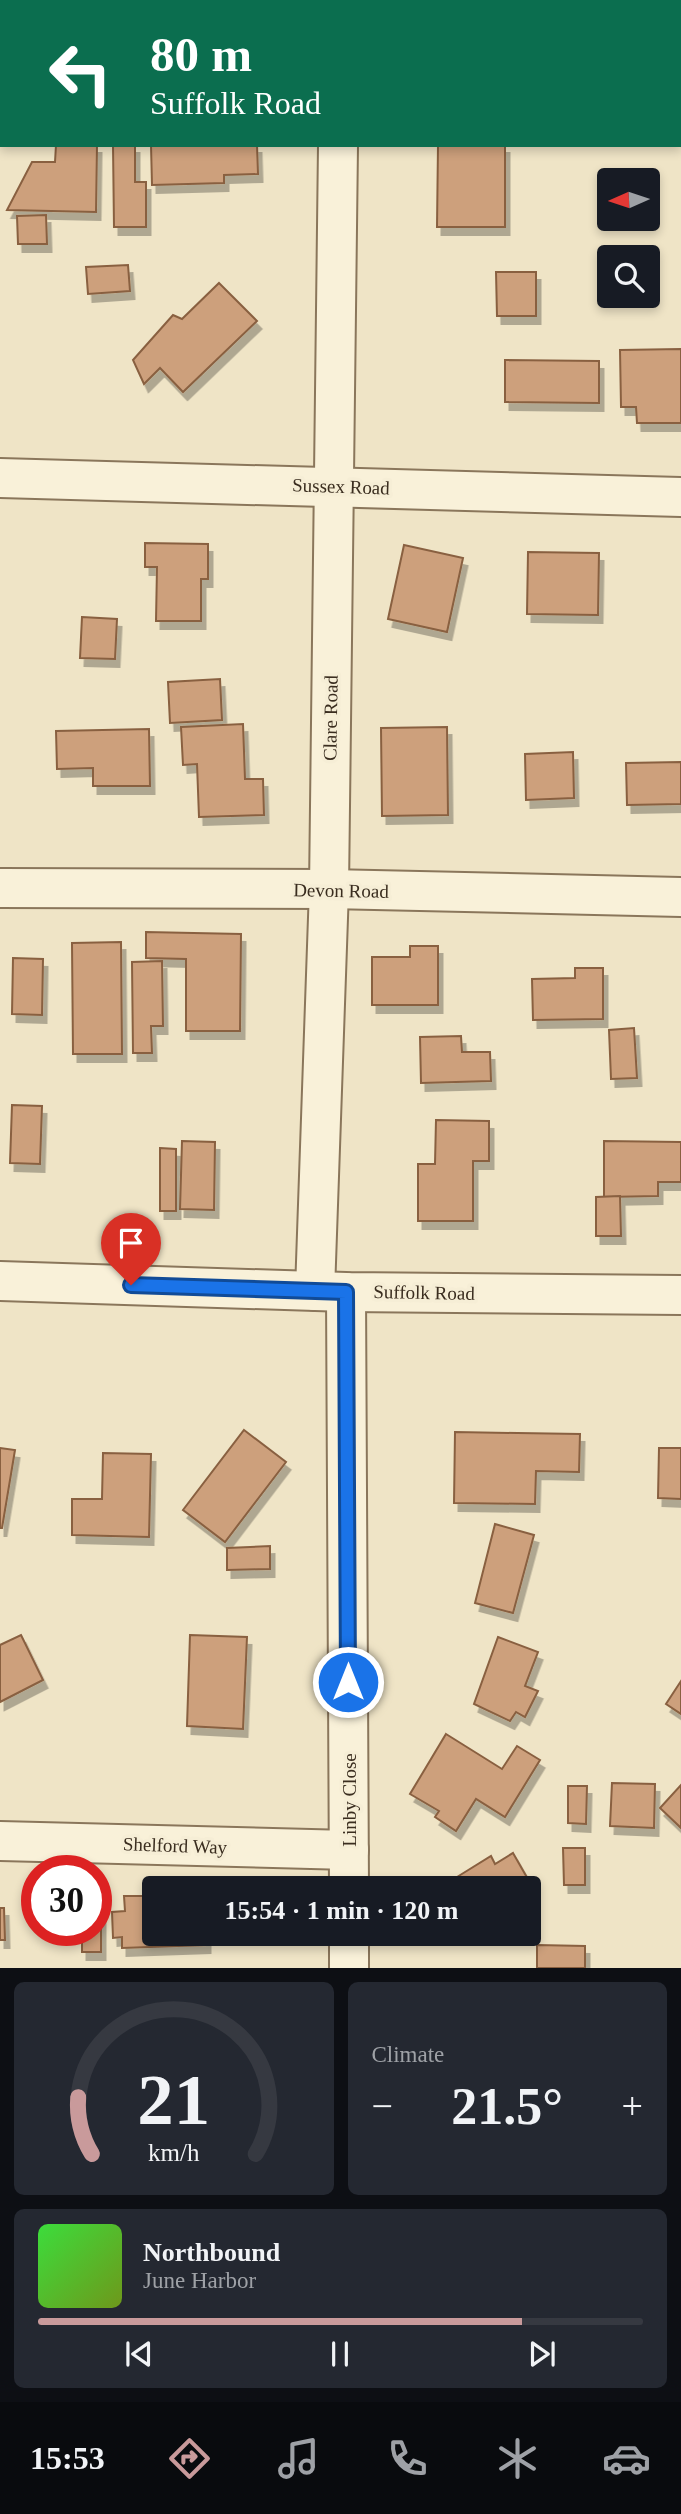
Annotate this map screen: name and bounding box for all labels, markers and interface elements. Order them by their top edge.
text: 80 m [150,27,252,82]
icon: left [35,28,126,119]
text: Suffolk Road [150,85,321,121]
north arrow [597,168,660,231]
map controls [597,168,660,308]
button: search [597,245,660,308]
street label: Sussex Road [292,474,391,499]
street label: Clare Road [319,674,342,761]
street label: Devon Road [293,879,389,902]
pin [101,1213,161,1285]
icon: arrive [112,1224,150,1262]
street label: Suffolk Road [373,1281,475,1304]
position arrow [311,1645,385,1719]
street label: Linby Close [339,1753,360,1847]
street label: Shelford Way [123,1833,228,1858]
speed limit sign: 30 [21,1855,112,1946]
text: 15:54 · 1 min · 120 m [225,1896,459,1925]
text: Climate [372,2042,444,2067]
text: 21 [137,2060,210,2141]
text: 21.5° [451,2078,563,2135]
text: − [372,2085,393,2127]
text: + [622,2085,643,2127]
text: km/h [148,2139,200,2166]
text: Northbound [143,2238,280,2267]
text: June Harbor [143,2268,256,2293]
icon: previous [120,2335,158,2373]
icon: pause [321,2335,359,2373]
icon: next [523,2335,561,2373]
icon: directions [165,2434,214,2483]
icon: music [274,2434,323,2483]
icon: phone [383,2434,432,2483]
icon: climate [493,2434,542,2483]
icon: car [602,2434,651,2483]
text: 15:53 [30,2440,105,2476]

